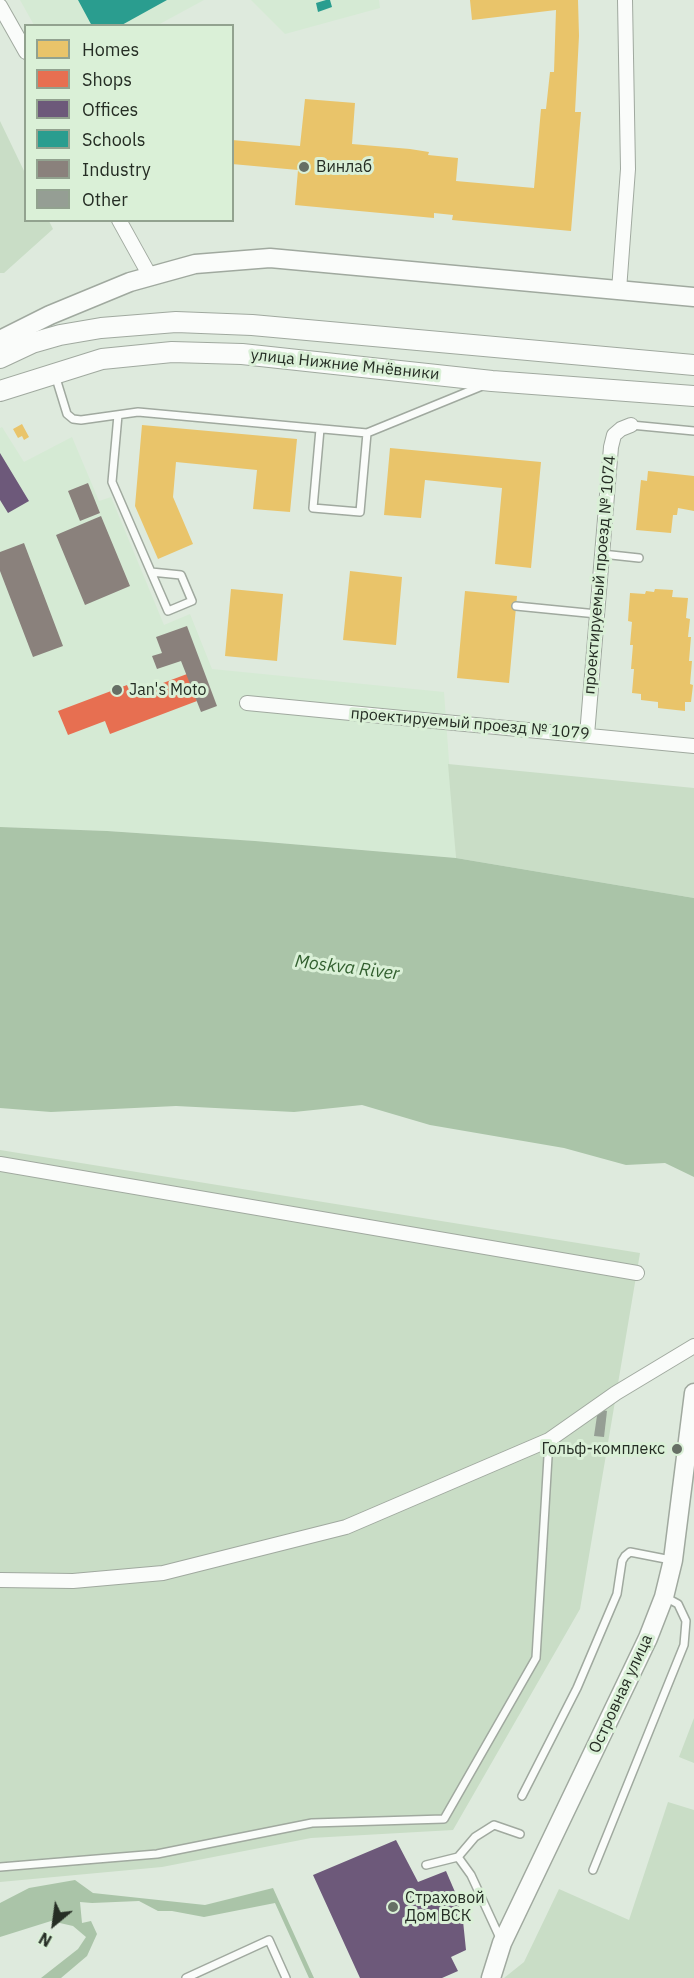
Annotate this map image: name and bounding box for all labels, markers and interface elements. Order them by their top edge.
legend [24,24,234,222]
text: Homes [82,38,139,61]
text: Shops [82,68,132,91]
text: Offices [82,98,138,121]
text: Schools [82,128,146,151]
place label: Винлаб [316,157,372,177]
text: Industry [82,158,151,181]
marker: Винлаб [297,160,311,174]
text: Other [82,188,128,211]
street label: улица Нижние Мнёвники [250,346,440,384]
street label: проектируемый проезд № 1074 [580,455,620,695]
place label: Jan's Moto [129,680,206,700]
marker: Jan's Moto [110,683,124,697]
street label: проектируемый проезд № 1079 [350,704,590,744]
water label: Moskva River [293,951,401,985]
place label: Гольф-комплекс [542,1439,665,1459]
marker: Гольф-комплекс [670,1442,684,1456]
street label: Островная улица [585,1632,657,1756]
place label: Страховой Дом ВСК [405,1888,485,1926]
north arrow [24,1894,84,1954]
marker: Страховой Дом ВСК [386,1900,400,1914]
text: N [35,1928,55,1951]

